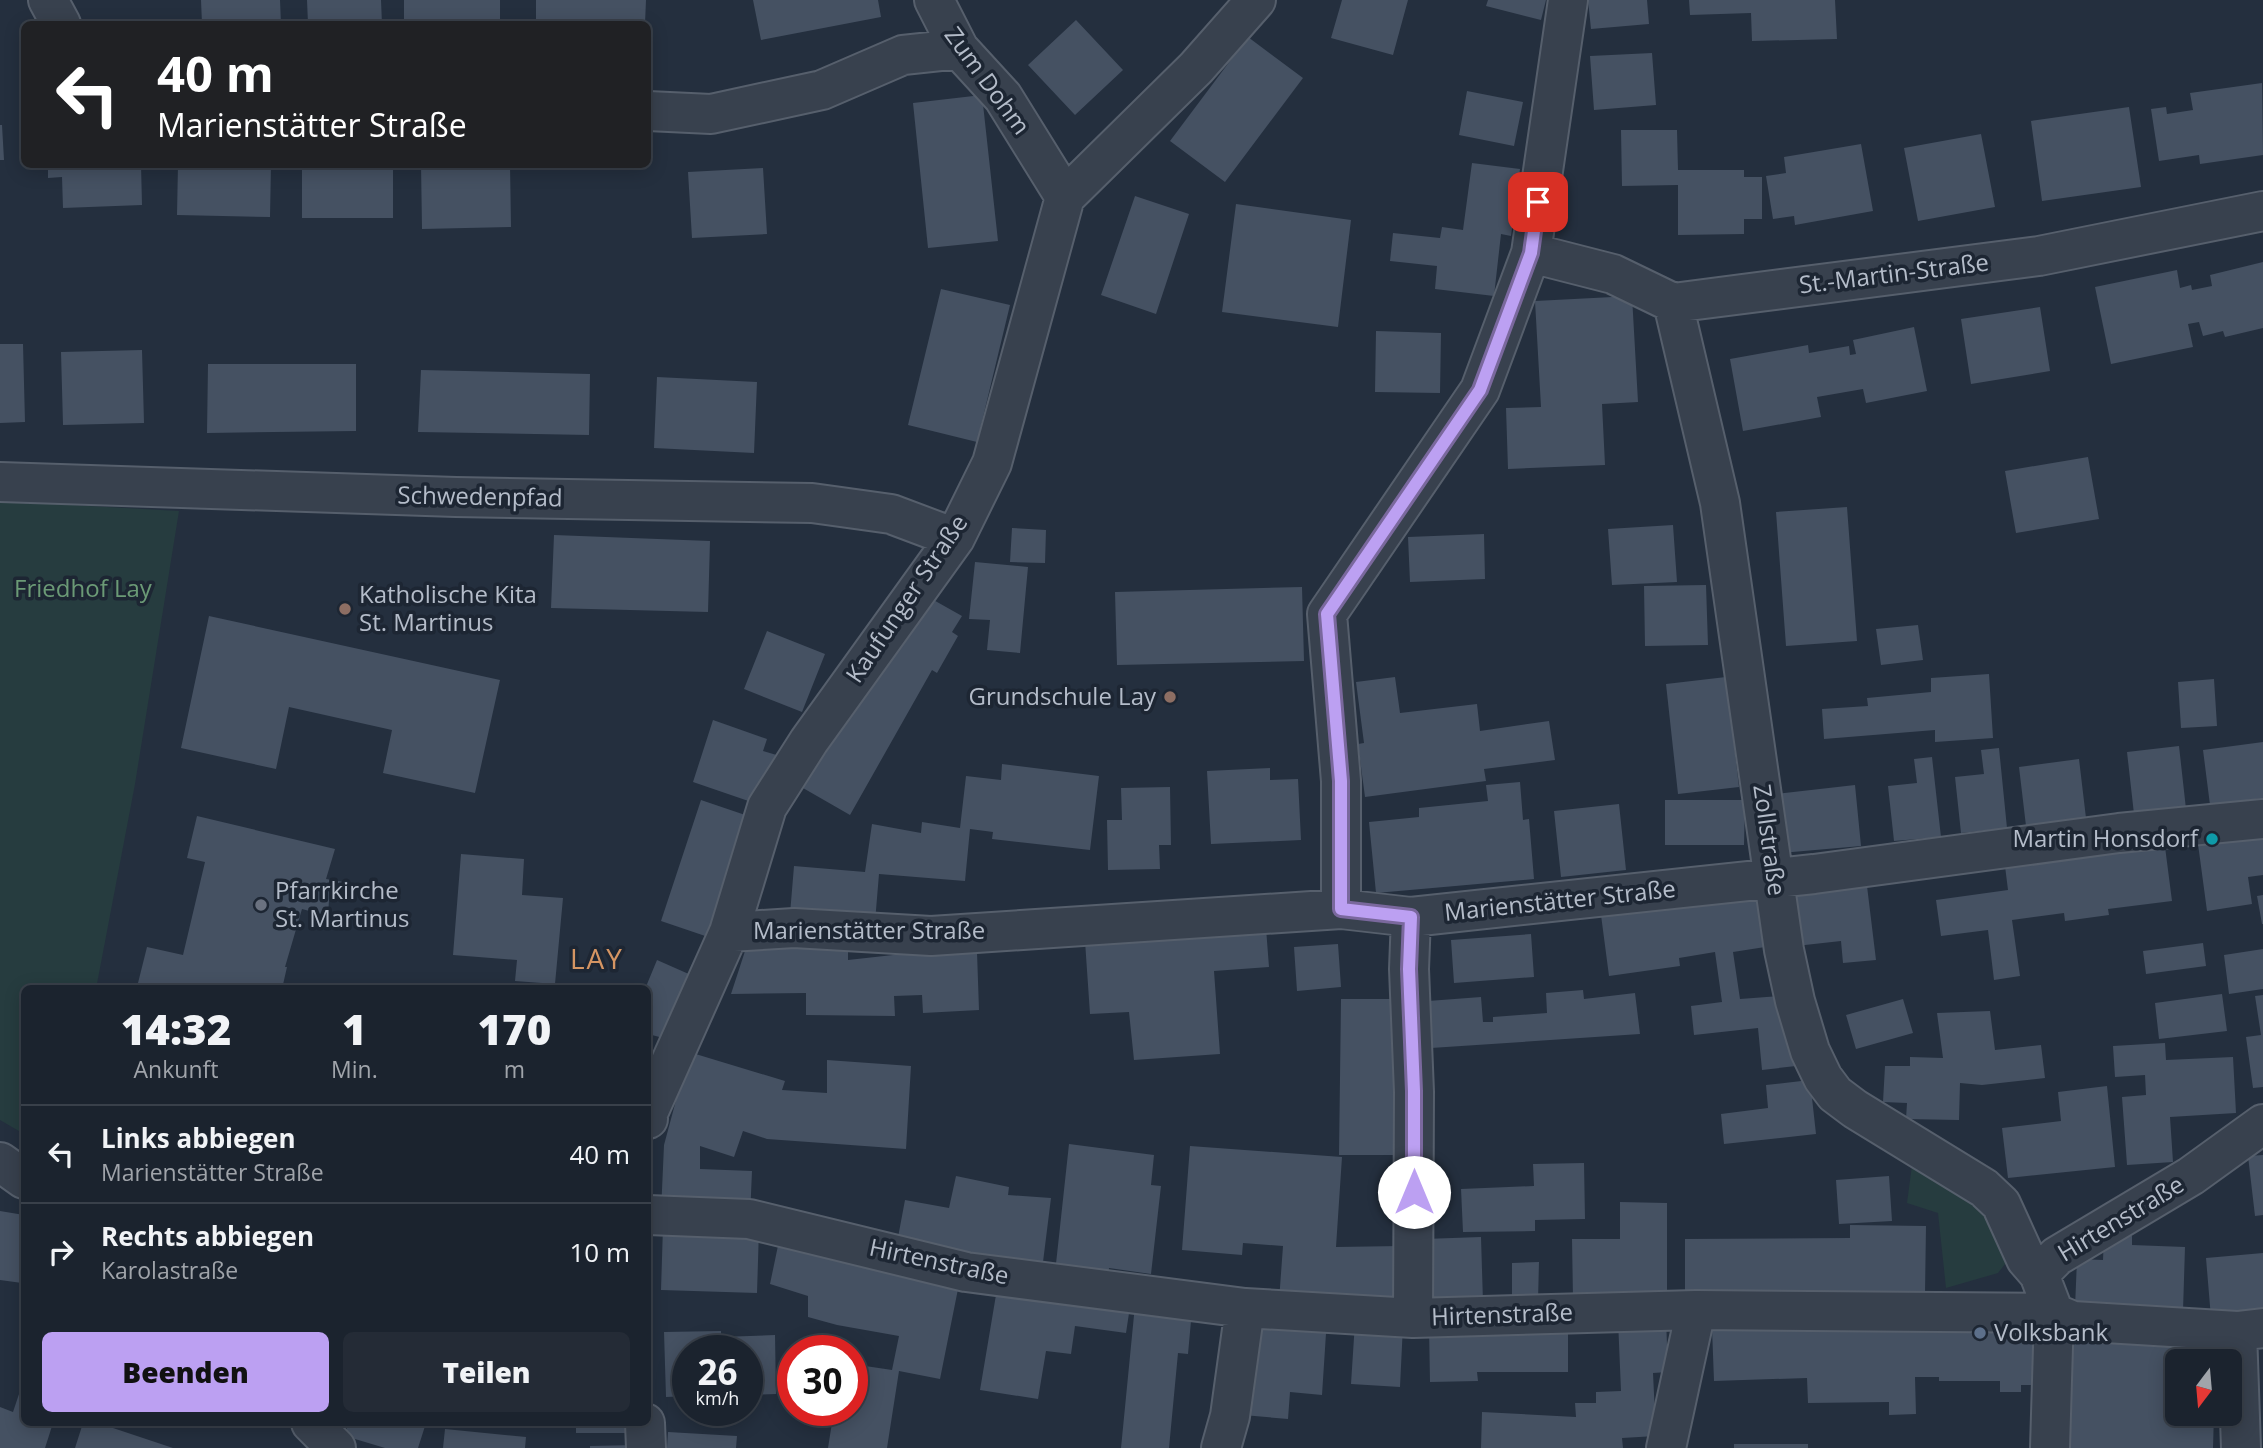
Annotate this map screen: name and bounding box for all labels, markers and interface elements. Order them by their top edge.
street label: Zum Dohm [938,20,1039,141]
text: 40 m [157,40,274,106]
icon: left [42,49,133,140]
text: Marienstätter Straße [157,103,467,146]
pin [1508,172,1568,232]
icon: arrive [1519,183,1557,221]
street label: St.-Martin-Straße [1797,245,1991,301]
street label: Schwedenpfad [397,478,563,513]
street label: Kaufunger Straße [837,508,974,689]
park label: Friedhof Lay [14,571,153,604]
place label: Katholische Kita St. Martinus [359,577,537,638]
marker: Katholische Kita St. Martinus [337,601,353,617]
place label: Grundschule Lay [969,679,1157,712]
marker: Grundschule Lay [1162,689,1178,705]
street label: Zollstraße [1746,782,1795,897]
place label: Martin Honsdorf [2012,821,2200,854]
marker: Martin Honsdorf [2204,831,2220,847]
street label: Marienstätter Straße [1443,871,1677,928]
place label: Pfarrkirche St. Martinus [275,873,409,934]
marker: Pfarrkirche St. Martinus [253,897,269,913]
street label: Marienstätter Straße [753,913,985,946]
district label: LAY [570,939,624,977]
text: 14:32 [121,1000,231,1057]
text: 1 [342,1000,367,1057]
text: 170 [477,1000,551,1057]
text: Ankunft [134,1053,218,1085]
text: Min. [331,1053,378,1085]
text: m [504,1053,525,1085]
text: Links abbiegen [101,1120,296,1156]
icon: left [42,1135,80,1173]
text: 40 m [569,1136,630,1172]
position arrow [1377,1155,1451,1229]
text: Marienstätter Straße [101,1156,324,1188]
street label: Hirtenstraße [2051,1167,2190,1268]
text: Rechts abbiegen [101,1218,314,1254]
street label: Hirtenstraße [866,1230,1012,1291]
icon: right [42,1233,80,1271]
text: 10 m [569,1234,630,1270]
text: Karolastraße [101,1254,238,1286]
street label: Hirtenstraße [1430,1295,1573,1332]
place label: Volksbank [1994,1315,2109,1348]
marker: Volksbank [1972,1325,1988,1341]
button: Beenden [42,1332,329,1412]
button: Teilen [343,1332,630,1412]
speed limit sign: 30 [777,1335,868,1426]
text: 26 [697,1348,738,1395]
north arrow [2165,1349,2242,1426]
map controls [2165,1349,2242,1426]
text: km/h [696,1386,739,1410]

